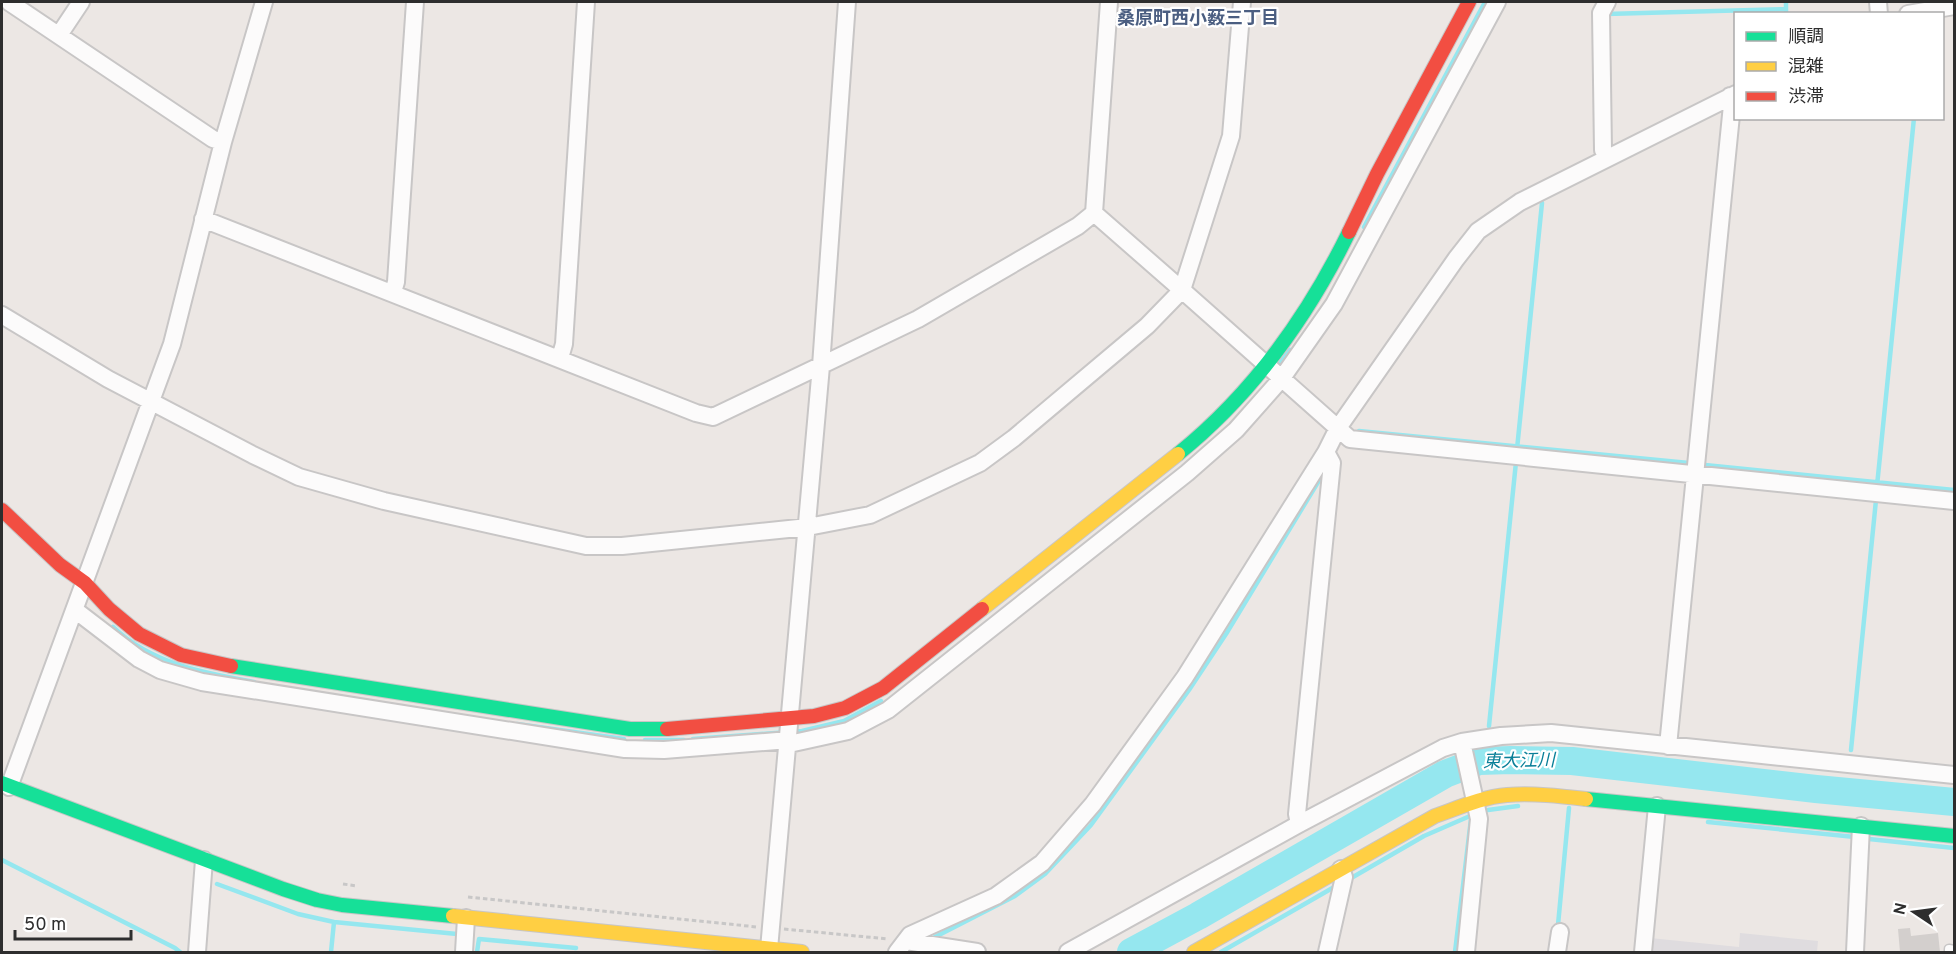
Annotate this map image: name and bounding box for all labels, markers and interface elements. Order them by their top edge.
district label: 桑原町西小薮三丁目 [1117,8,1279,31]
legend [1734,12,1944,120]
text: 順調 [1788,26,1824,49]
text: 混雑 [1788,56,1824,79]
text: 渋滞 [1788,86,1824,109]
water label: 東大江川 [1483,750,1557,774]
north arrow [1884,882,1944,942]
text: N [1890,901,1912,917]
scale bar [15,903,130,941]
text: 50 m [24,914,66,937]

